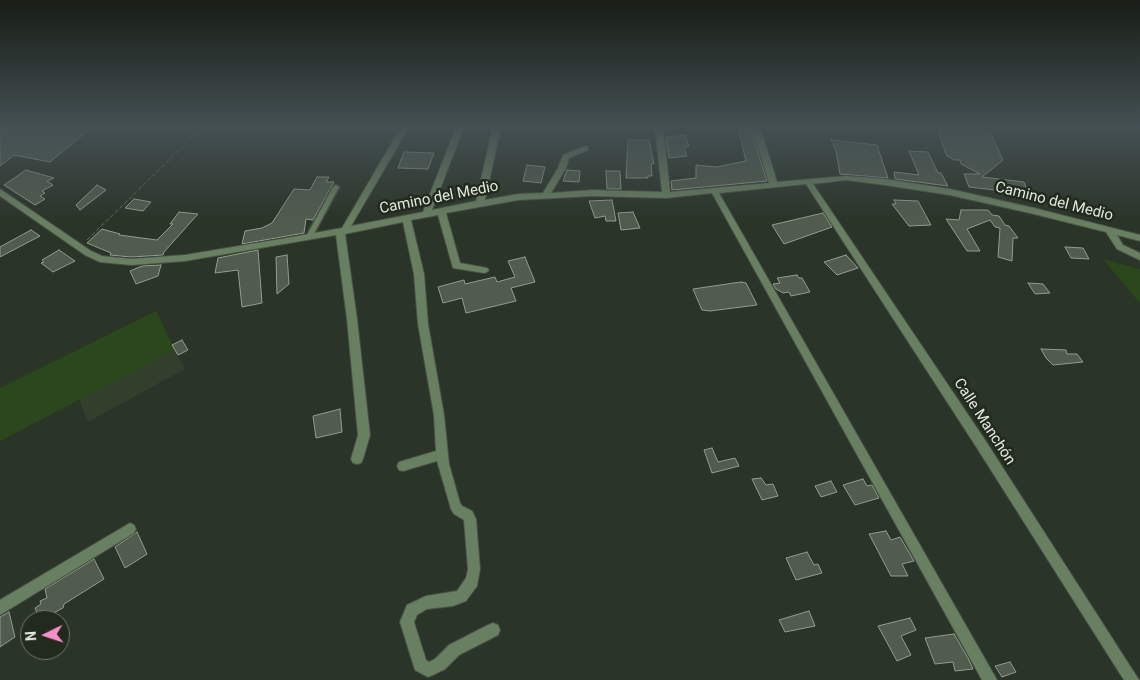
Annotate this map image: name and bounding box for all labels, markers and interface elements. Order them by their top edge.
street label: Camino del Medio [378,178,500,218]
street label: Camino del Medio [993,179,1115,225]
street label: Calle Manchón [949,375,1019,469]
north arrow [20,610,70,660]
text: N [23,630,39,641]

